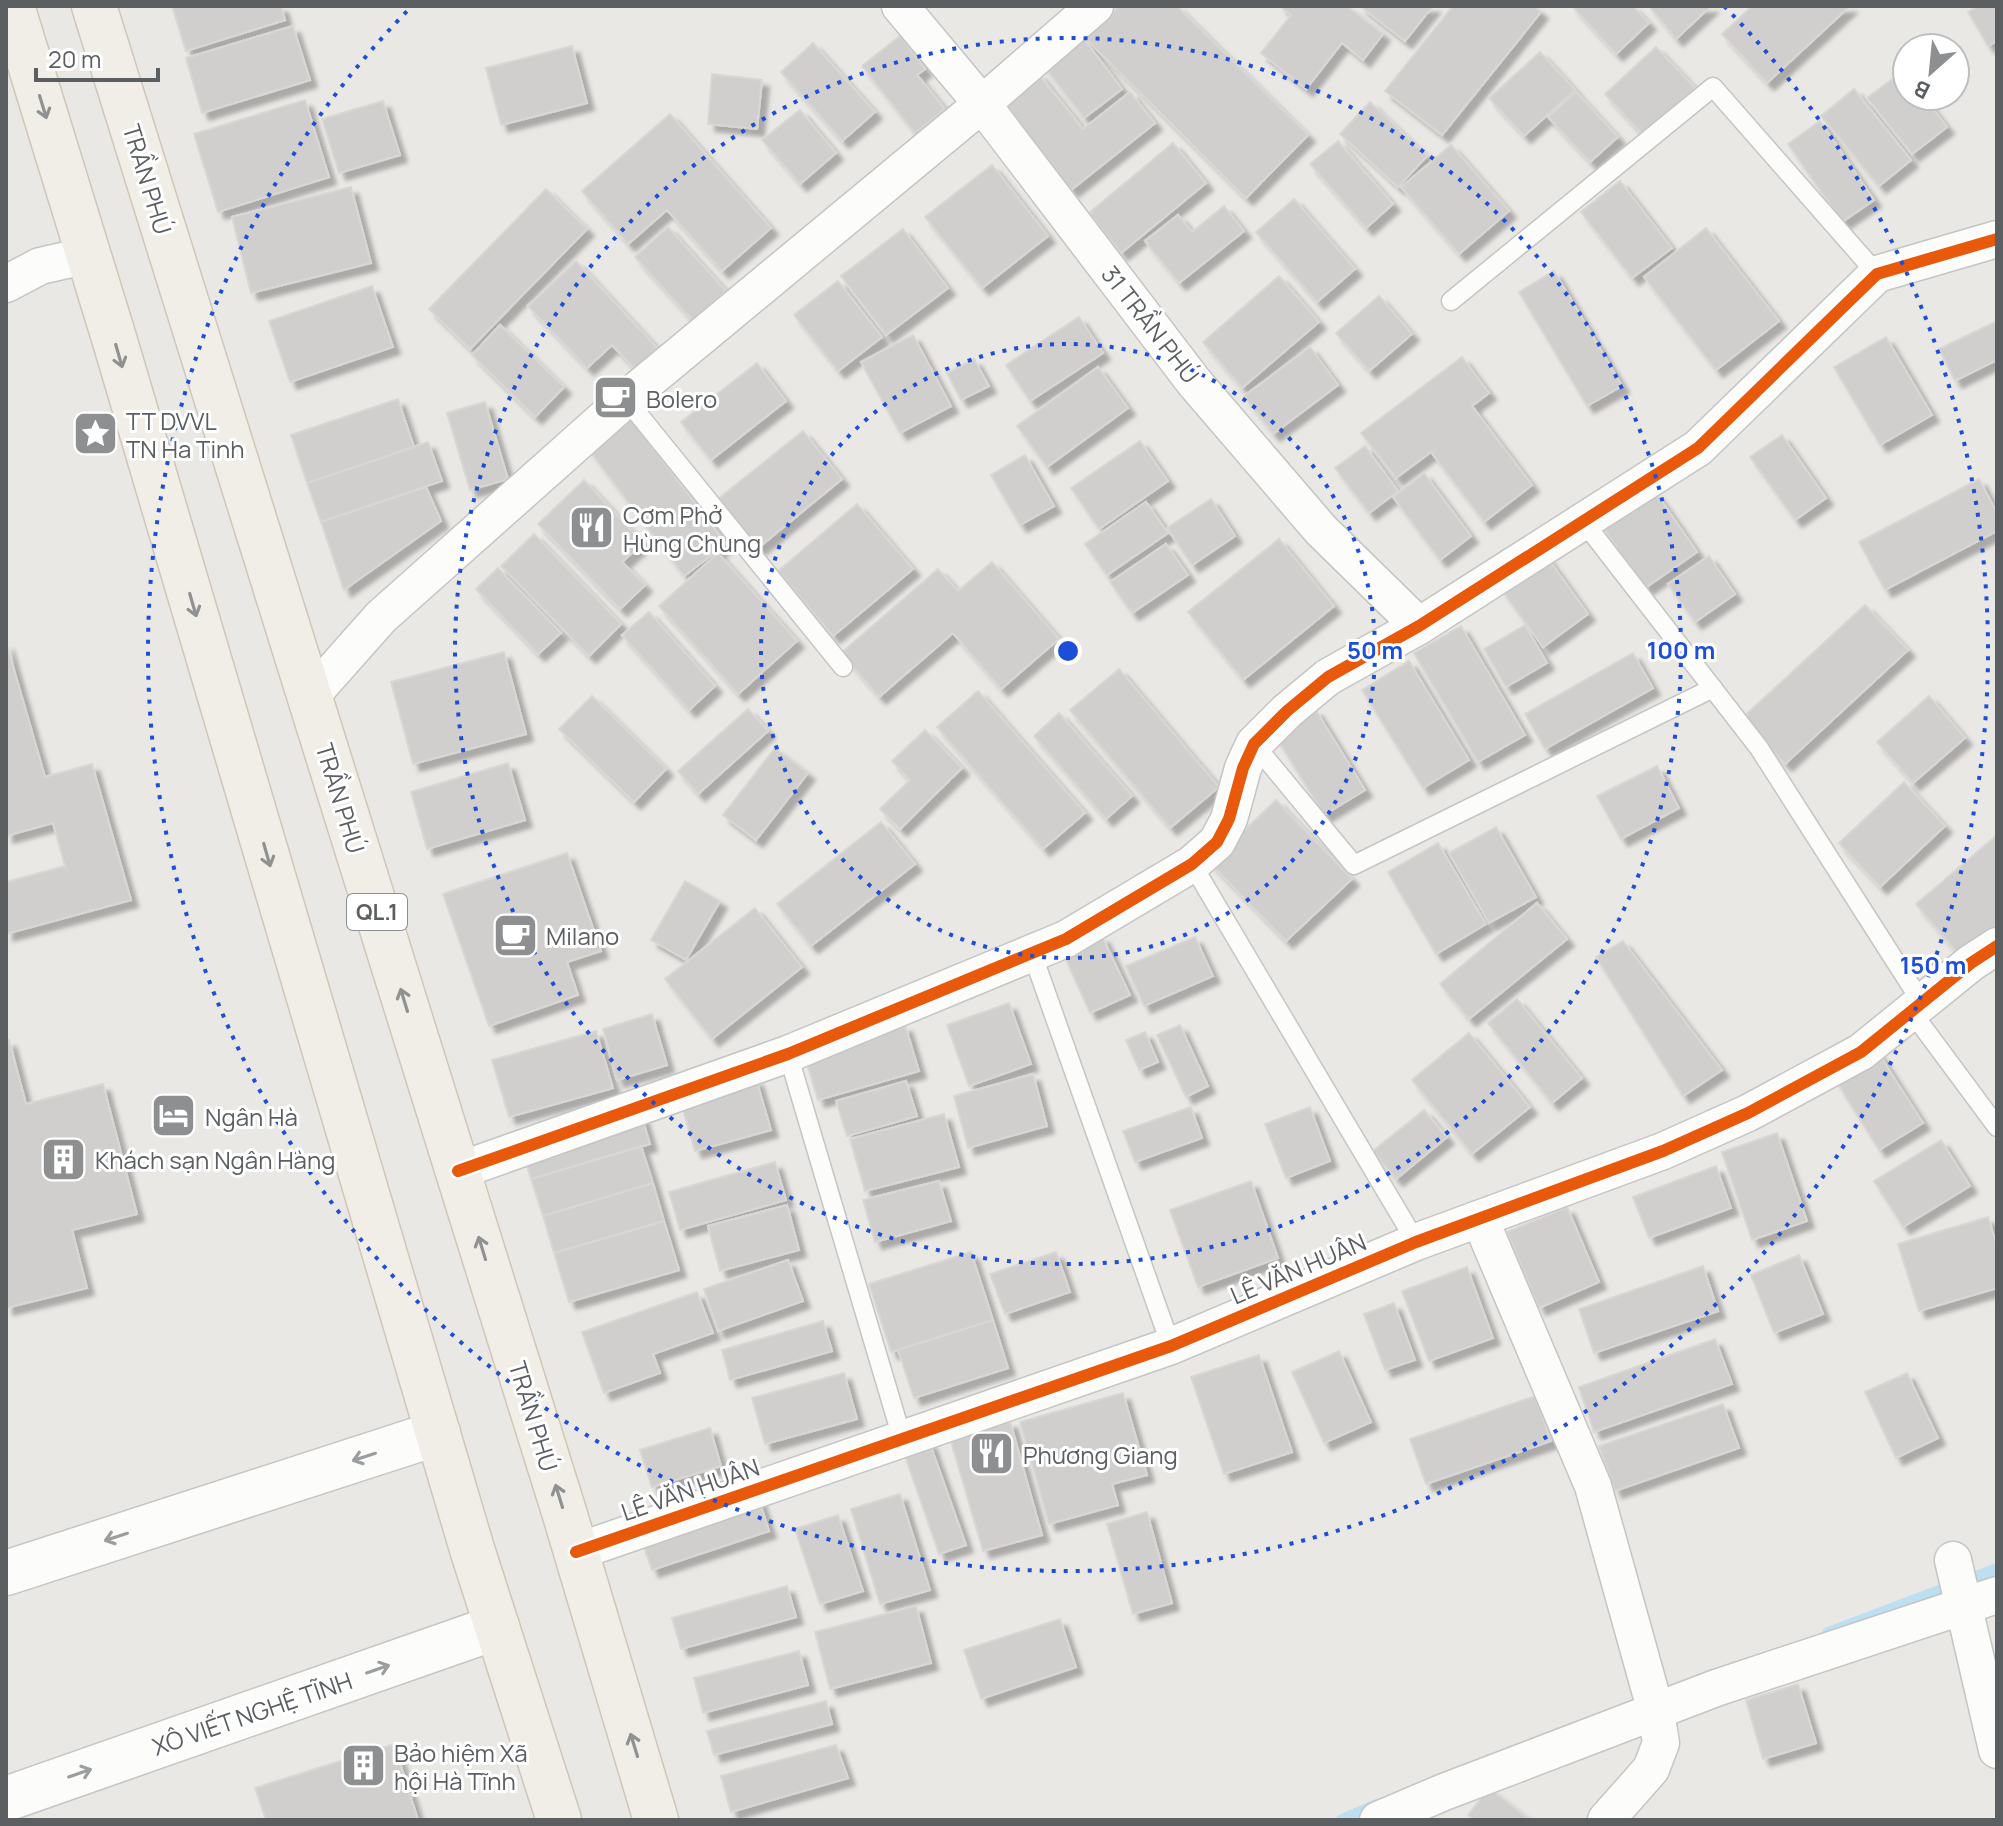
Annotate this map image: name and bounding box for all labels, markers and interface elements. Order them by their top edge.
scale bar [36,32,158,82]
north arrow [1891,32,1971,112]
text: 20 m [48,42,101,75]
text: B [1909,73,1935,106]
one-way arrow [36,94,51,120]
street label: TRẦN PHÚ [116,120,180,238]
street label: 31 TRẦN PHÚ [1095,258,1207,390]
one-way arrow [112,342,127,368]
cafe icon: Bolero [591,374,639,422]
place label: Bolero [646,382,717,415]
place label: TT DVVL TN Ha Tinh [126,404,245,465]
place icon: TT DVVL TN Ha Tinh [71,410,119,458]
place label: Cơm Phở Hùng Chung [623,498,761,559]
restaurant icon: Cơm Phở Hùng Chung [568,504,616,552]
one-way arrow [186,592,201,618]
text: 50 m [1347,633,1403,666]
text: 100 m [1647,633,1715,666]
centre of rings [1054,637,1082,665]
street label: TRẦN PHÚ [309,739,373,857]
one-way arrow [260,841,275,867]
road number: QL.1 [347,894,407,930]
cafe icon: Milano [491,911,539,959]
place label: Milano [546,919,619,952]
text: 150 m [1900,948,1966,981]
one-way arrow [396,988,410,1013]
hotel icon: Ngân Hà [150,1092,198,1140]
place label: Ngân Hà [205,1100,298,1133]
building icon: Khách sạn Ngân Hàng [40,1135,88,1183]
place label: Khách sạn Ngân Hàng [95,1143,335,1176]
street label: LÊ VĂN HUÂN [1225,1225,1371,1311]
one-way arrow [474,1236,488,1261]
street label: TRẦN PHÚ [502,1357,566,1475]
restaurant icon: Phương Giang [968,1430,1016,1478]
place label: Phương Giang [1023,1438,1178,1471]
one-way arrow [351,1450,376,1465]
street label: LÊ VĂN HUÂN [616,1450,764,1528]
one-way arrow [551,1484,566,1509]
one-way arrow [104,1531,129,1546]
one-way arrow [365,1660,390,1675]
street label: XÔ VIẾT NGHỆ TĨNH [148,1663,356,1763]
one-way arrow [626,1733,641,1759]
place label: Bảo hiệm Xã hội Hà Tĩnh [394,1736,528,1797]
building icon: Bảo hiệm Xã hội Hà Tĩnh [339,1742,387,1790]
one-way arrow [67,1765,91,1779]

